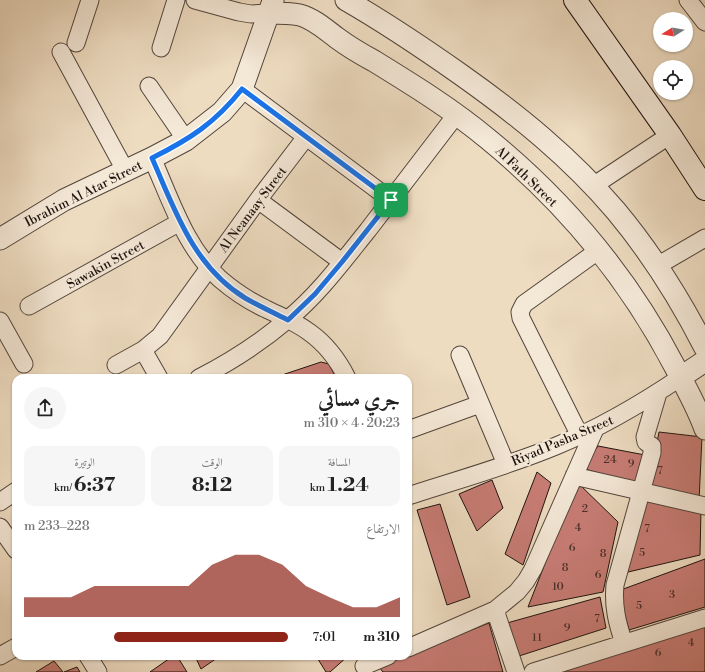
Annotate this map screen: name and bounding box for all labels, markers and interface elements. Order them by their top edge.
north arrow [653,12,693,52]
map controls [653,12,693,100]
button: locate [653,60,693,100]
street label: Al Fath Street [491,142,561,211]
street label: Ibrahim Al Atar Street [22,157,145,231]
street label: Al Neanaay Street [215,163,290,256]
pin [374,183,408,217]
icon: arrive [380,189,402,211]
street label: Sawakin Street [64,237,147,293]
text: جري مسائي [318,386,400,413]
button: share [24,387,66,429]
street label: Riyad Pasha Street [509,412,616,470]
text: 20:23 · 4 × 310 m [304,415,400,431]
house number: 24 [604,453,617,467]
text: الوتيرة [75,456,95,470]
text: الوقت [201,456,223,470]
text: المسافة [328,456,351,470]
house number: 9 [628,457,635,471]
house number: 7 [657,464,663,478]
text: 6:37 [74,473,115,498]
text: 8:12 [192,473,232,498]
text: 1.24 [328,473,369,498]
text: /km [54,481,74,495]
text: km [310,481,328,495]
house number: 2 [582,502,588,516]
text: 228–233 m [24,518,90,534]
text: الارتفاع [366,521,400,537]
house number: 4 [575,521,582,535]
house number: 7 [644,522,650,536]
house number: 6 [569,541,576,555]
house number: 5 [639,546,645,560]
house number: 8 [600,547,607,561]
house number: 8 [562,561,569,575]
house number: 6 [595,568,602,582]
house number: 10 [552,580,564,594]
house number: 3 [669,588,675,602]
house number: 5 [636,599,642,613]
house number: 7 [594,612,600,626]
house number: 9 [564,621,571,635]
text: 7:01 [313,629,336,645]
text: 310 m [363,629,400,645]
house number: 11 [532,631,542,645]
house number: 4 [688,636,695,650]
house number: 6 [655,646,662,660]

